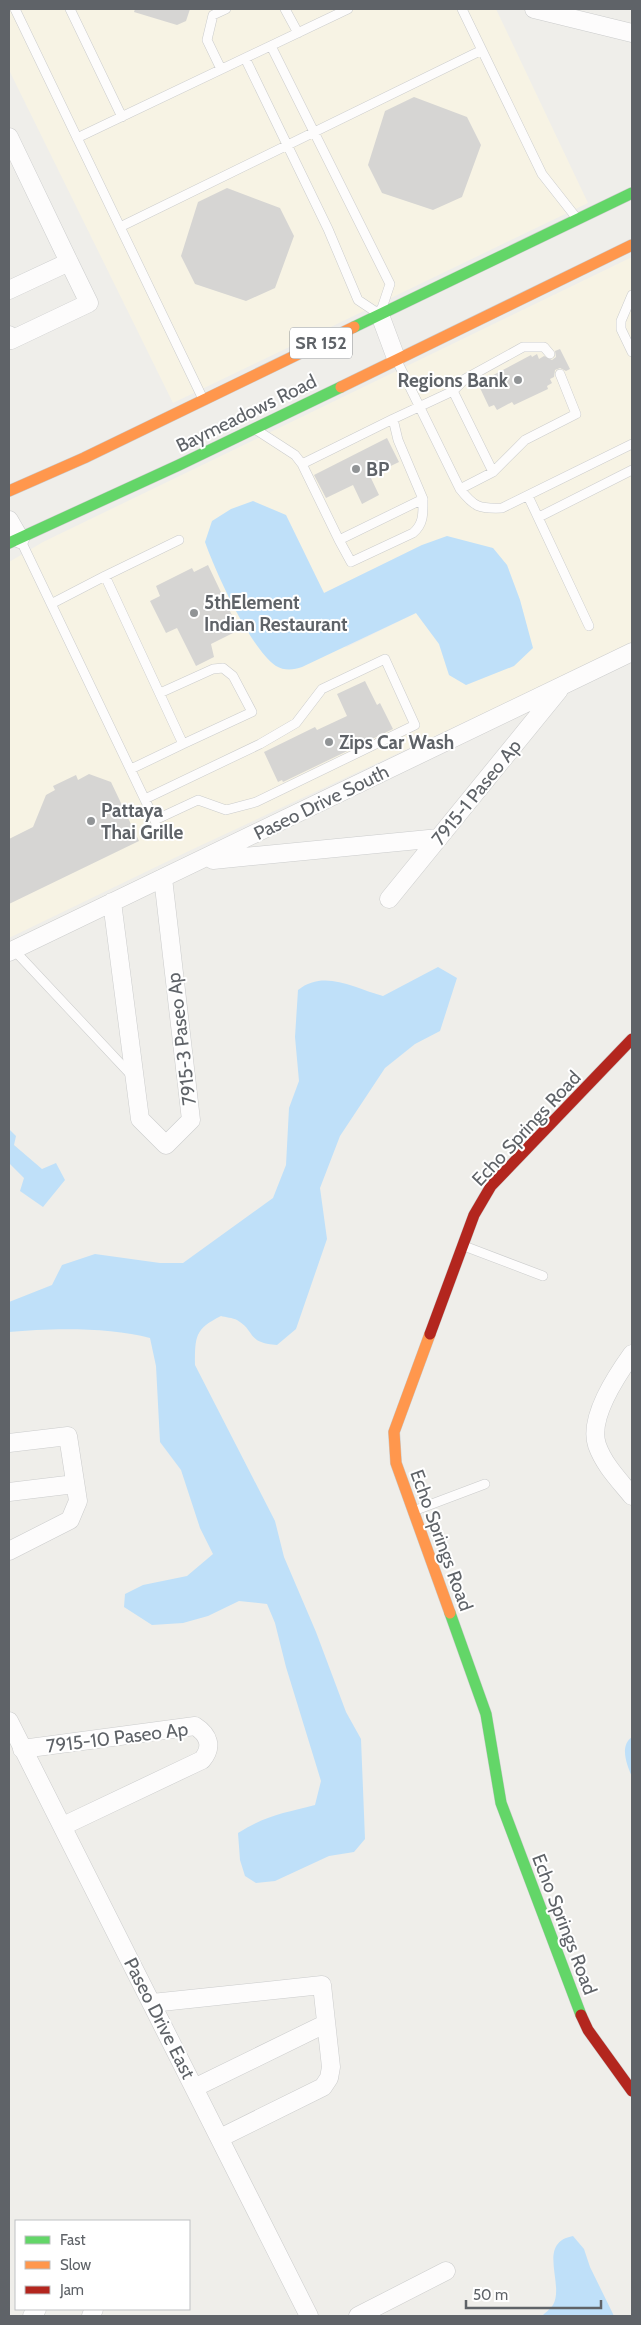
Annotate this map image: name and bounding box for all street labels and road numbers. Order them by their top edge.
road number: SR 152 [290,328,352,358]
street label: Baymeadows Road [172,370,320,457]
street label: 7915-1 Paseo Ap [427,735,526,850]
street label: Paseo Drive South [250,760,392,845]
street label: 7915-3 Paseo Ap [162,971,201,1107]
street label: Echo Springs Road [467,1066,586,1191]
street label: Echo Springs Road [405,1466,478,1614]
street label: 7915-10 Paseo Ap [45,1717,189,1758]
street label: Echo Springs Road [527,1851,602,1998]
street label: Paseo Drive East [119,1954,200,2083]

